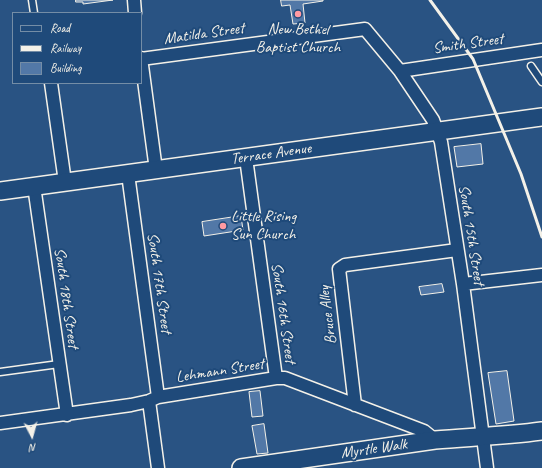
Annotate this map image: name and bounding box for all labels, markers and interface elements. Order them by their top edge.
marker: New Bethel Baptist Church [293,9,303,19]
legend [12,12,142,84]
street label: Matilda Street [163,19,245,49]
text: Road [50,20,70,36]
place label: New Bethel Baptist Church [256,20,340,58]
street label: Smith Street [432,30,504,58]
text: Railway [50,40,81,56]
text: Building [50,60,82,76]
street label: Terrace Avenue [230,139,312,169]
street label: South 15th Street [454,183,488,287]
place label: Little Rising Sun Church [231,207,296,245]
marker: Little Rising Sun Church [218,221,228,231]
street label: South 17th Street [142,232,176,334]
street label: South 18th Street [49,247,83,349]
street label: South 16th Street [266,262,300,364]
street label: Bruce Alley [315,285,341,345]
street label: Lehmann Street [175,355,265,387]
north arrow [12,416,52,456]
street label: Myrtle Walk [340,435,408,463]
text: N [29,441,37,455]

